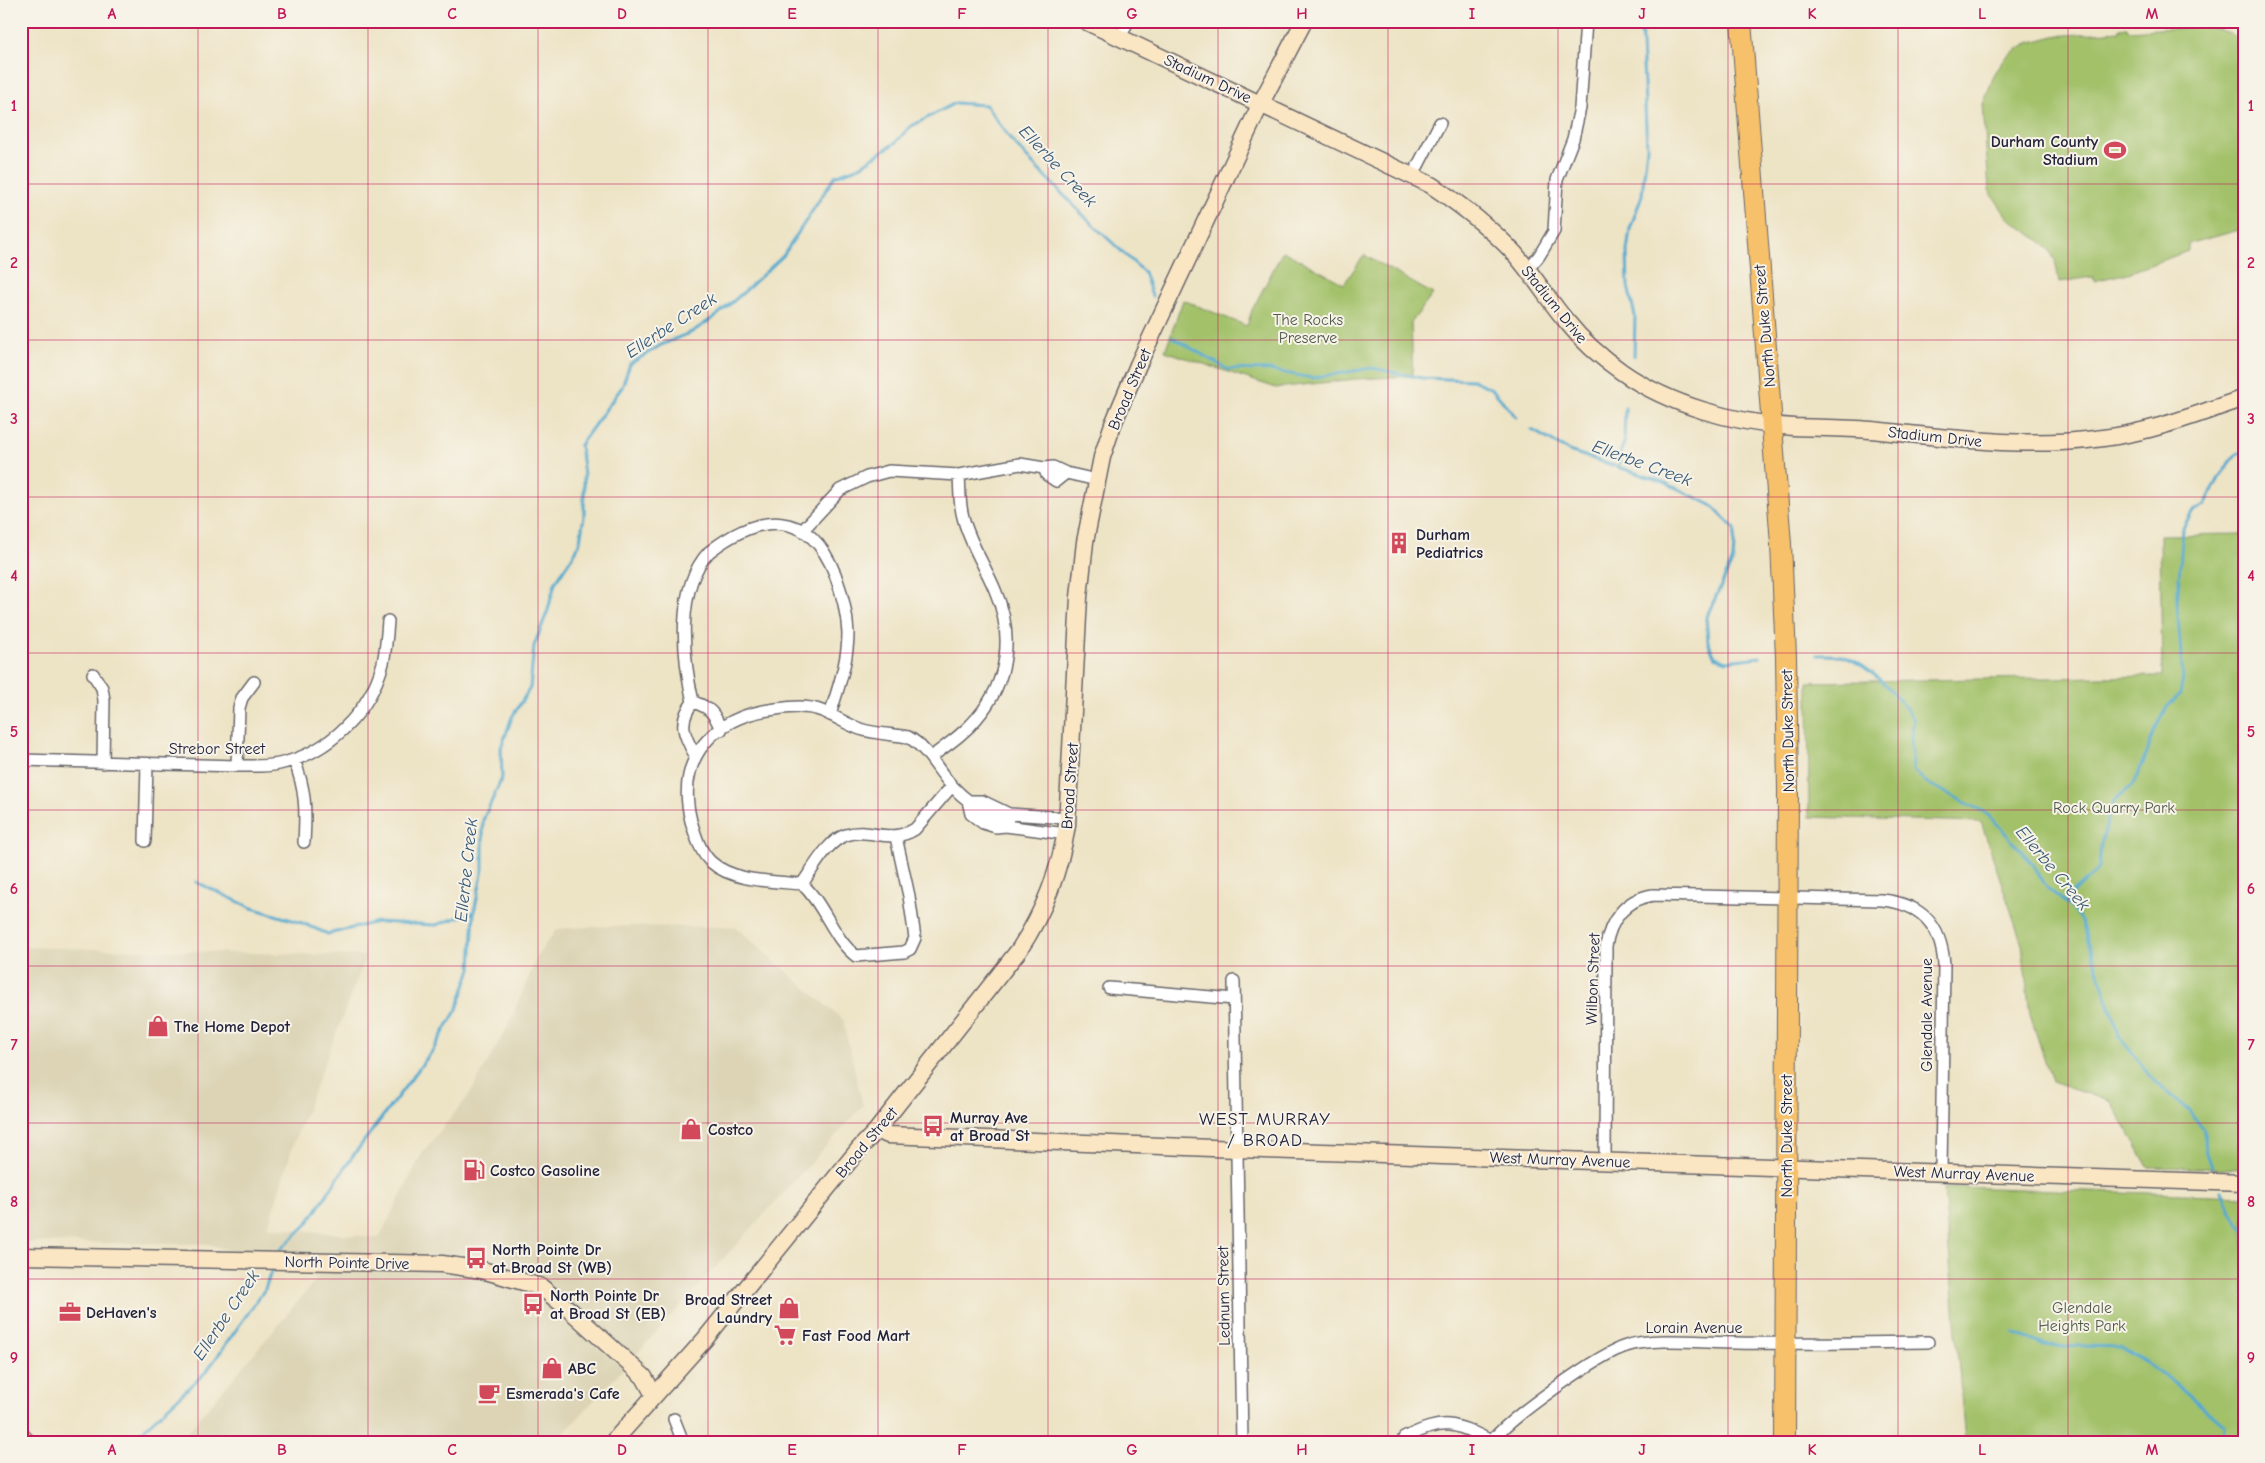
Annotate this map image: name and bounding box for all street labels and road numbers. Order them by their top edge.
street label: Stadium Drive [1161,51,1254,107]
street label: Stadium Drive [1517,262,1591,347]
street label: North Duke Street [1751,263,1779,388]
street label: Broad Street [1105,346,1155,433]
street label: Stadium Drive [1887,423,1983,451]
street label: North Duke Street [1778,669,1798,793]
street label: Strebor Street [169,740,266,758]
street label: Broad Street [1058,742,1082,830]
street label: Wilbon Street [1582,932,1604,1025]
street label: Glendale Avenue [1918,958,1936,1072]
street label: North Duke Street [1778,1074,1796,1197]
street label: Broad Street [832,1103,902,1182]
street label: West Murray Avenue [1489,1149,1631,1171]
street label: West Murray Avenue [1893,1163,2035,1185]
street label: Lednum Street [1214,1245,1234,1346]
street label: North Pointe Drive [284,1253,410,1273]
street label: Lorain Avenue [1645,1319,1743,1337]

